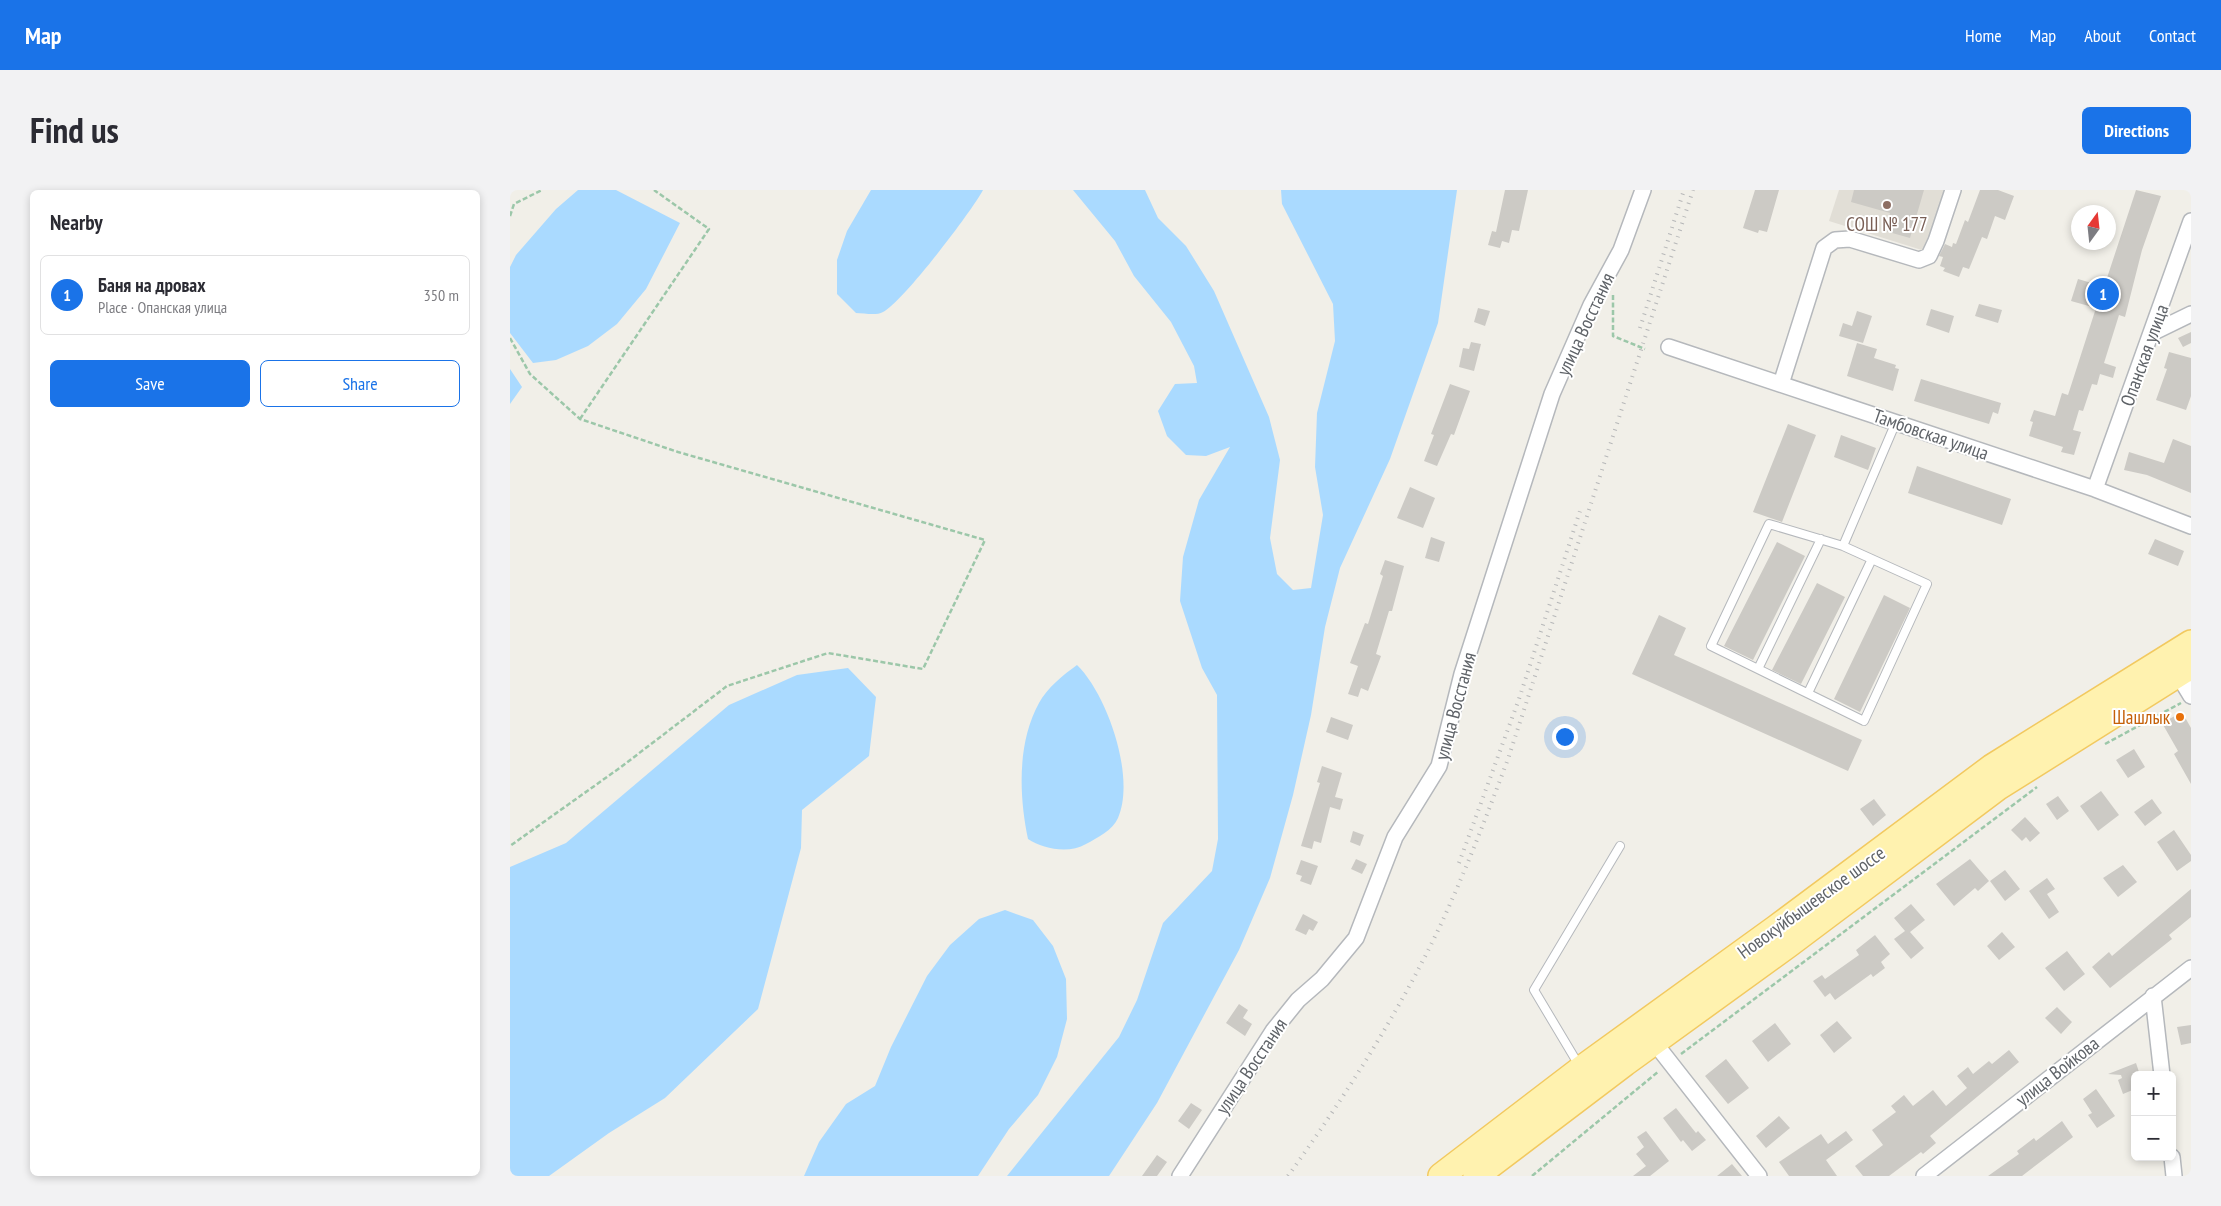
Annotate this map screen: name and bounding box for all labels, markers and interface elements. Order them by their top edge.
text: Map [25,20,62,51]
text: Home [1965,24,2002,47]
text: Map [2030,24,2056,47]
text: About [2084,24,2121,47]
text: Contact [2149,24,2196,47]
text: Find us [30,107,119,153]
button: Directions [2082,107,2191,154]
marker: СОШ № 177 [1881,199,1893,211]
north arrow [2071,205,2116,250]
text: Nearby [50,209,103,236]
place label: СОШ № 177 [1846,212,1928,236]
street label: улица Восстания [1551,269,1619,379]
text: Баня на дровах [98,273,206,297]
pin: 1 [2087,275,2119,313]
text: 1 [63,285,71,305]
text: 350 m [424,285,459,305]
text: Place · Опанская улица [98,297,227,317]
street label: Опанская улица [2115,301,2173,409]
button: Save [50,360,250,407]
button: Share [260,360,460,407]
street label: Тамбовская улица [1870,403,1992,465]
street label: улица Восстания [1429,649,1481,763]
place label: Шашлык [2113,705,2171,729]
marker: Шашлык [2174,711,2186,723]
your location [1552,724,1578,750]
street label: Новокуйбышевское шоссе [1733,840,1890,964]
street label: улица Восстания [1210,1013,1292,1119]
street label: улица Войкова [2011,1031,2103,1111]
map controls [2131,1071,2176,1161]
button: + [2131,1071,2176,1116]
button: − [2131,1116,2176,1161]

